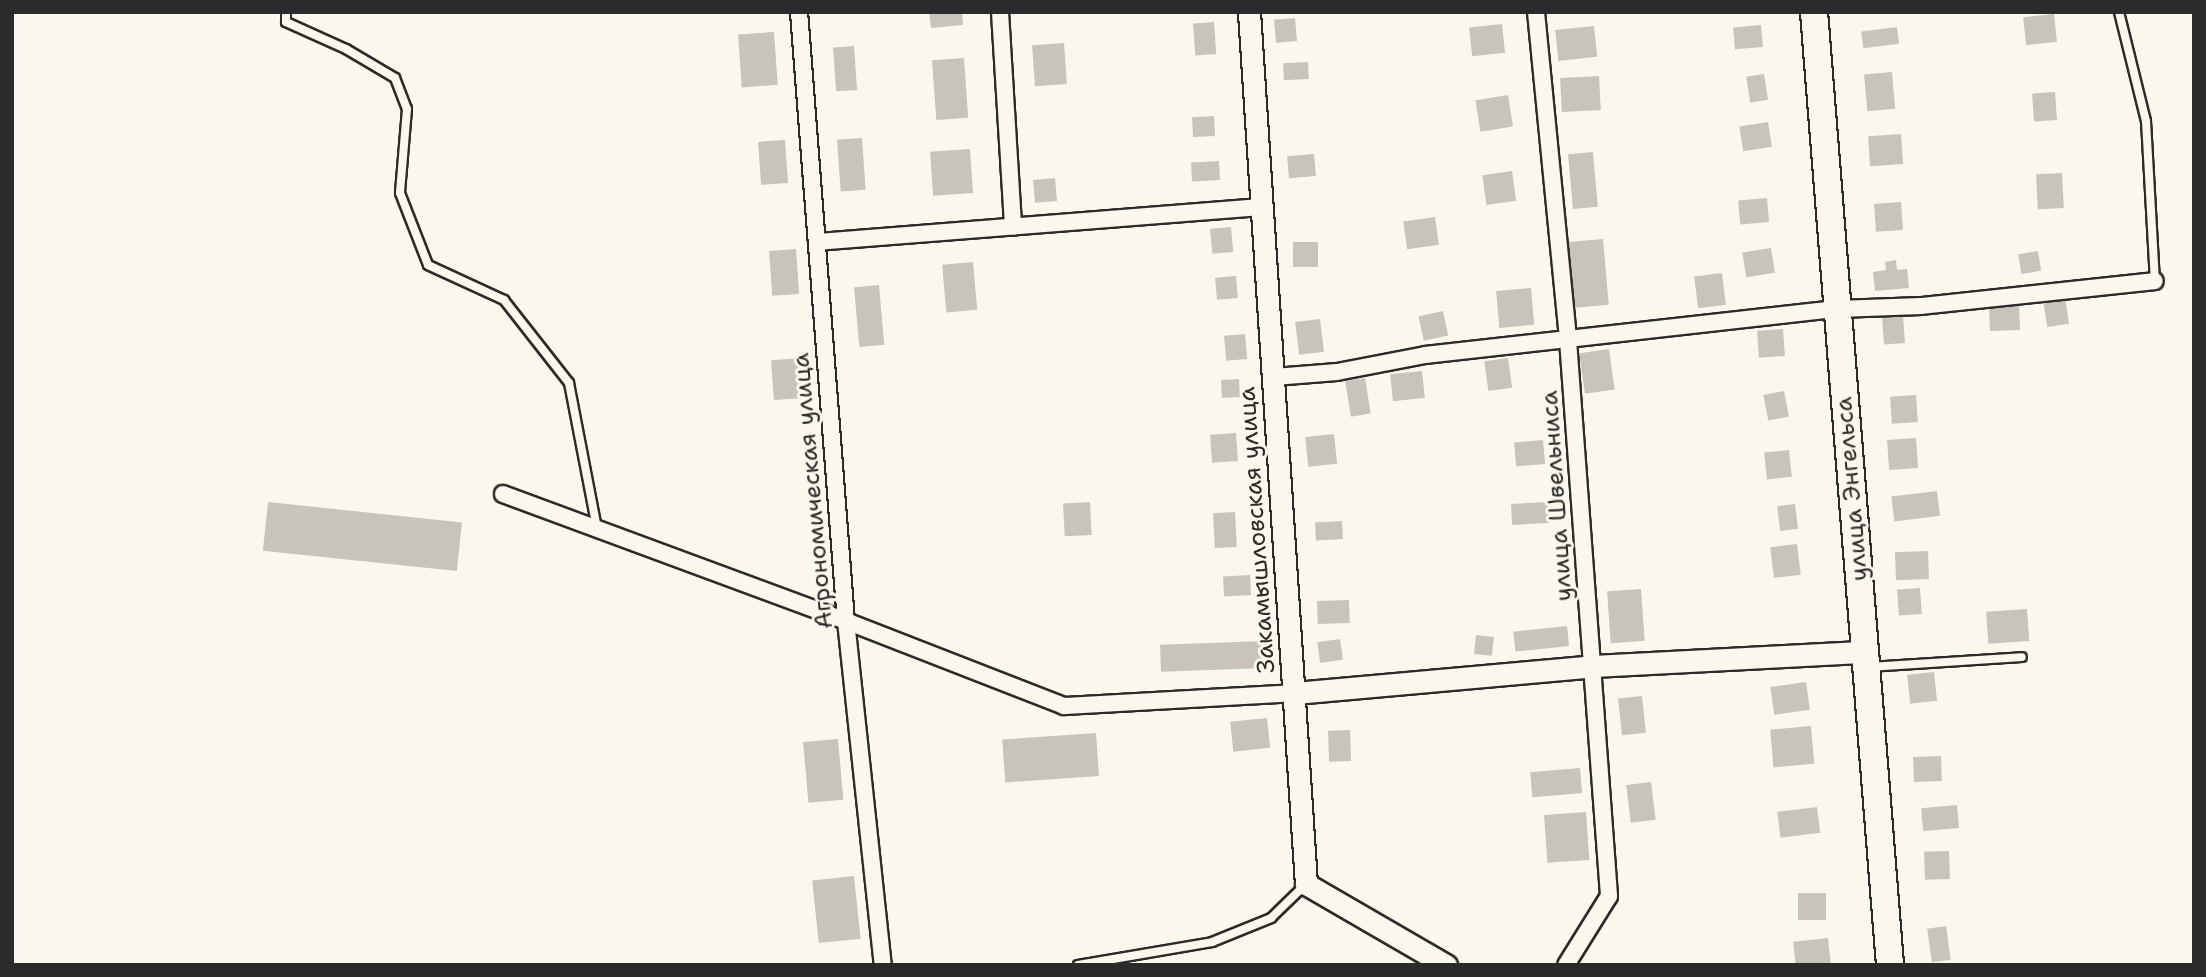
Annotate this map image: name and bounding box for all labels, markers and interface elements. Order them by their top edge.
street label: Агрономическая улица [787,352,839,630]
street label: Закамышловская улица [1233,386,1281,674]
street label: улица Швельниса [1535,390,1579,602]
street label: улица Энгельса [1830,396,1874,582]

